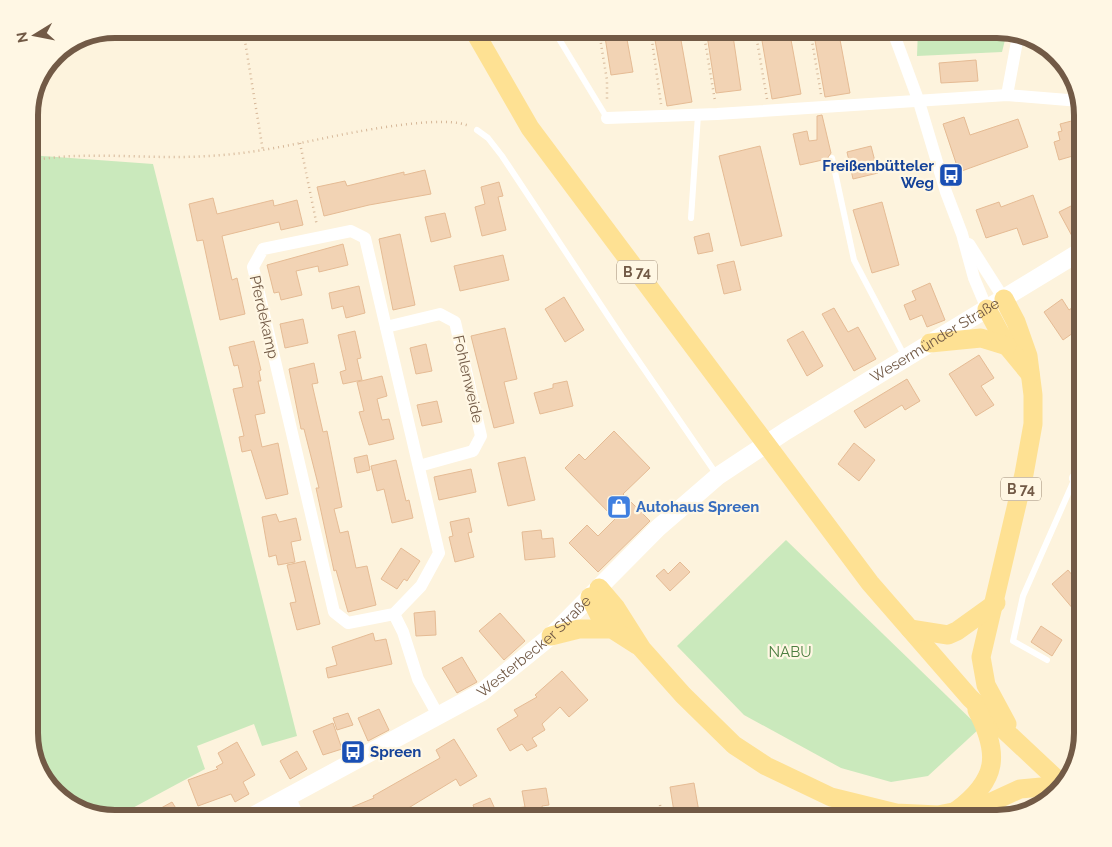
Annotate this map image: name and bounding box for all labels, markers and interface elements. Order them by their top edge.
north arrow [10,10,60,60]
text: N [13,31,31,44]
place label: Freißenbütteler Weg [822,157,934,192]
bus stop icon: Freißenbütteler Weg [938,162,964,188]
road number: B 74 [617,260,657,284]
street label: Pferdekamp [246,273,282,361]
street label: Wesermünder Straße [867,294,1003,386]
street label: Fohlenweide [449,333,487,425]
road number: B 74 [1001,478,1041,500]
shop icon: Autohaus Spreen [606,494,632,520]
place label: Autohaus Spreen [636,498,759,516]
street label: Westerbecker Straße [473,592,595,701]
park label: NABU [768,643,812,661]
bus stop icon: Spreen [340,739,366,765]
place label: Spreen [370,743,421,761]

